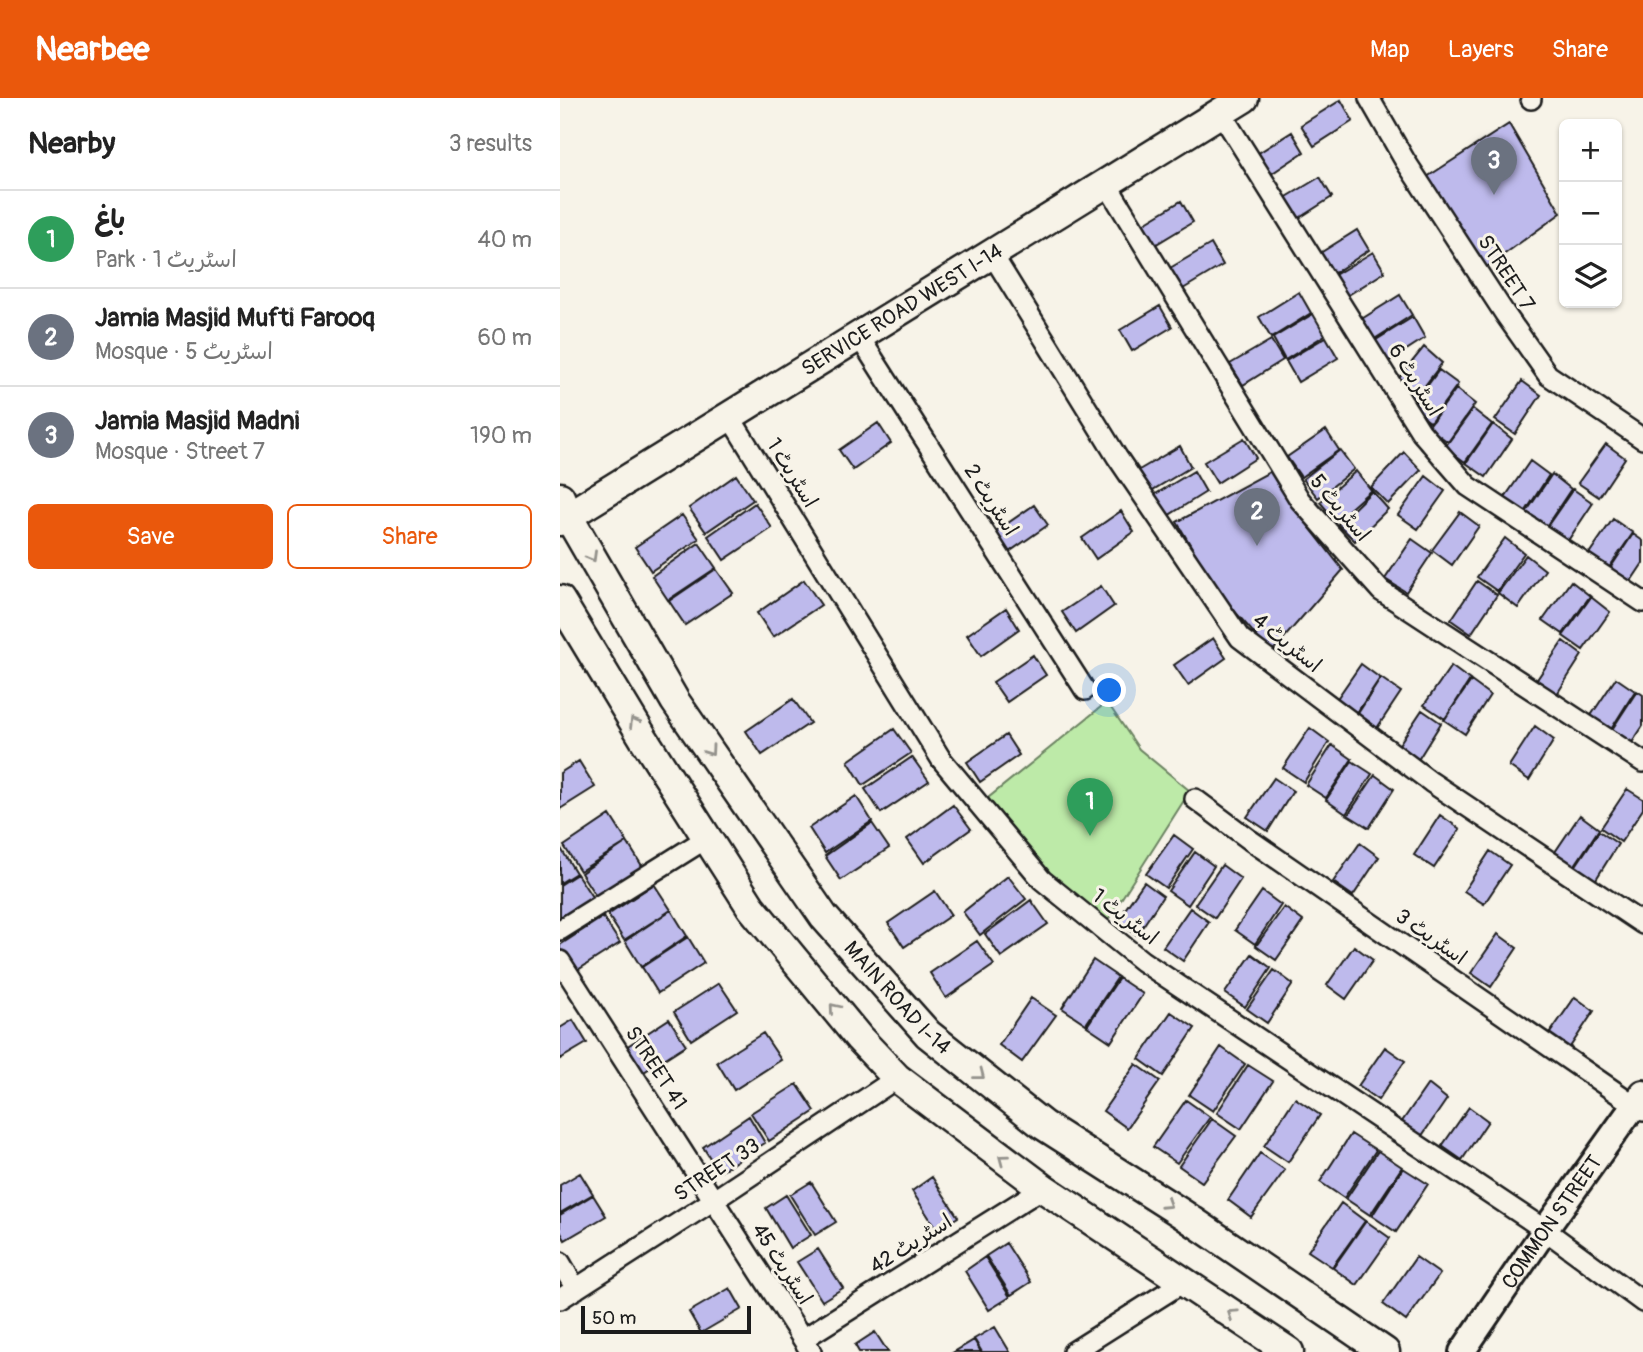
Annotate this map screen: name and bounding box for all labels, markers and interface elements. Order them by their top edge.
text: Nearbee [35,29,149,70]
text: Map [1370,35,1410,64]
text: Layers [1448,35,1514,64]
text: Share [1552,35,1608,64]
map controls [1559,119,1622,308]
button: + [1559,119,1622,182]
text: Nearby [28,125,115,162]
text: 3 results [449,129,532,158]
pin: 3 [1471,137,1517,195]
button: − [1559,182,1622,245]
text: باغ [95,204,125,236]
text: 1 [47,225,56,254]
text: 40 m [478,225,532,254]
street label: STREET 7 [1471,230,1541,316]
street label: SERVICE ROAD WEST I-14 [796,237,1008,382]
text: Park · اسٹریٹ 1 [95,245,237,274]
button: layers [1559,245,1622,308]
text: Jamia Masjid Mufti Farooq [95,302,375,334]
text: 2 [45,323,57,352]
text: 60 m [477,323,532,352]
text: Mosque · اسٹریٹ 5 [95,337,273,366]
street label: اسٹریٹ 6 [1382,339,1448,421]
text: Jamia Masjid Madni [95,405,299,437]
text: 3 [45,421,57,450]
text: 190 m [470,421,532,450]
street label: اسٹریٹ 1 [760,433,824,513]
text: Mosque · Street 7 [95,437,265,466]
street label: اسٹریٹ 2 [958,459,1024,541]
street label: اسٹریٹ 5 [1304,469,1376,547]
pin: 2 [1234,488,1280,546]
button: Save [28,504,273,569]
button: Share [287,504,532,569]
one-way arrow [583,550,596,563]
street label: اسٹریٹ 4 [1247,607,1327,679]
your location [1092,673,1126,707]
one-way arrow [629,717,642,730]
one-way arrow [702,743,714,756]
pin: 1 [1067,778,1113,836]
street label: اسٹریٹ 1 [1086,883,1164,951]
street label: اسٹریٹ 3 [1390,903,1472,971]
street label: MAIN ROAD I-14 [838,935,956,1060]
one-way arrow [830,1003,843,1016]
street label: STREET 41 [619,1021,693,1115]
one-way arrow [972,1066,984,1079]
street label: STREET 33 [669,1132,765,1208]
street label: COMMON STREET [1495,1149,1608,1294]
one-way arrow [999,1154,1011,1167]
one-way arrow [1159,1196,1172,1209]
street label: اسٹریٹ 42 [865,1208,957,1280]
street label: اسٹریٹ 45 [746,1218,818,1310]
scale bar [581,1303,751,1335]
text: 50 m [592,1306,636,1330]
one-way arrow [1227,1309,1240,1322]

